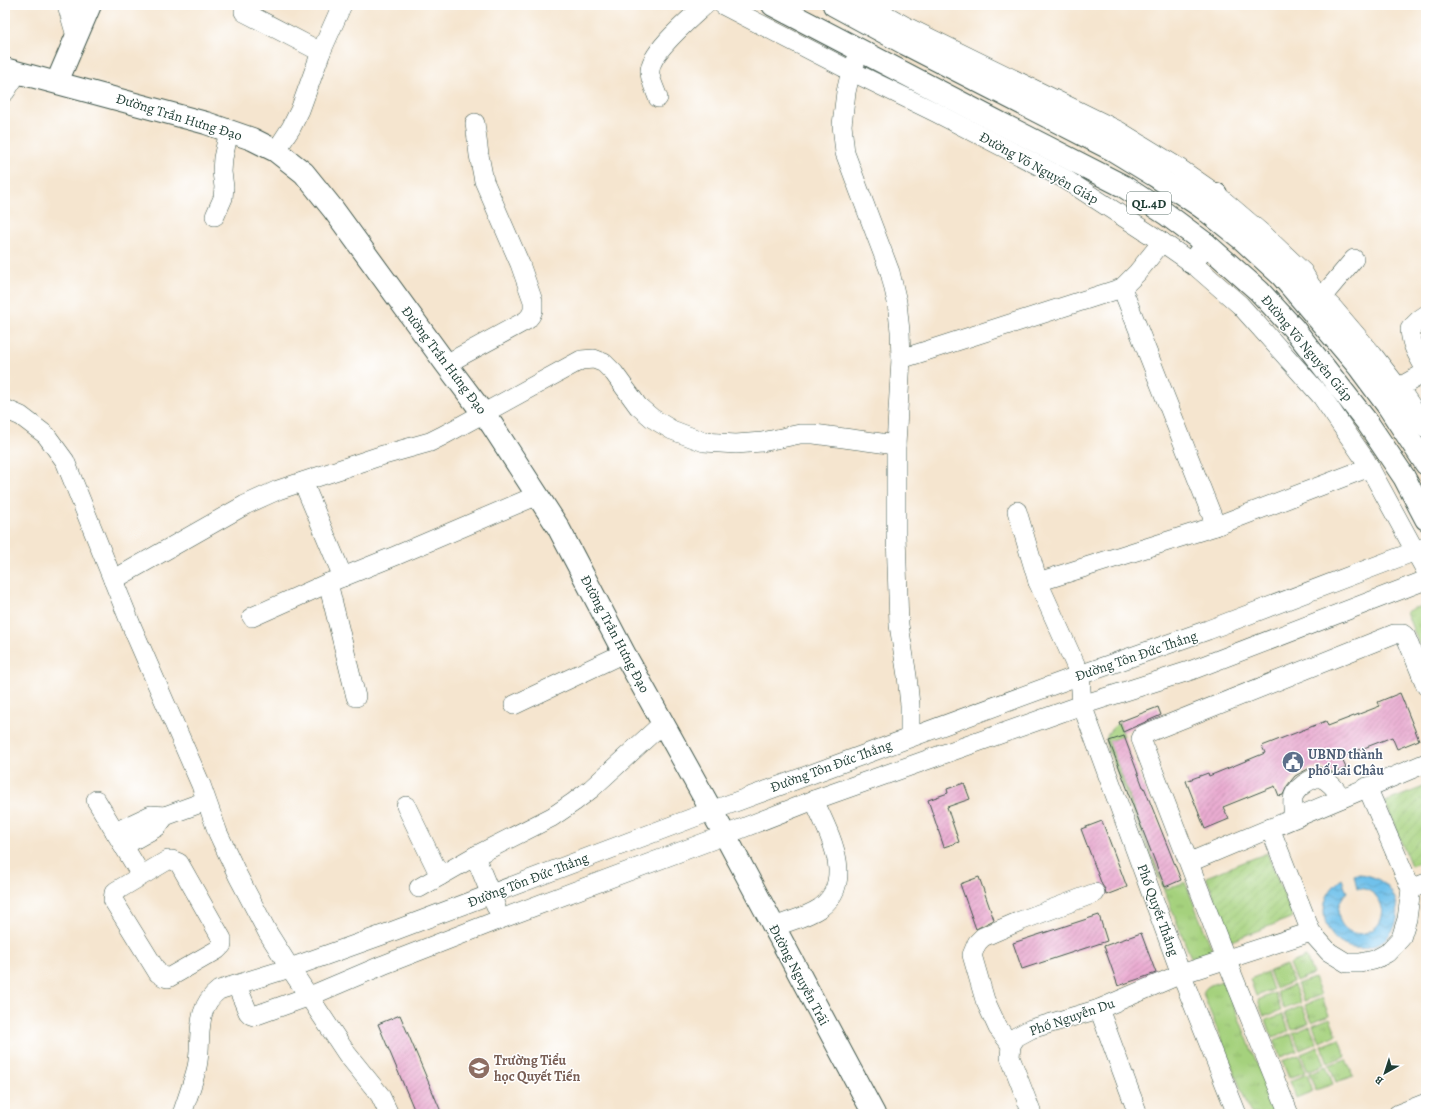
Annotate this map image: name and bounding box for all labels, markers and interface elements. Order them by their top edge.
street label: Đường Trần Hưng Đạo [114,89,244,145]
street label: Đường Võ Nguyên Giáp [976,127,1102,209]
road number: QL.4D [1127,192,1171,214]
street label: Đường Võ Nguyên Giáp [1257,291,1357,405]
street label: Đường Trần Hưng Đạo [397,302,491,418]
street label: Đường Trần Hưng Đạo [576,572,654,696]
street label: Đường Tôn Đức Thắng [1072,626,1200,686]
street label: Đường Tôn Đức Thắng [768,735,894,797]
place label: UBND thành phố Lai Châu [1308,745,1384,780]
public building icon: UBND thành phố Lai Châu [1280,749,1306,775]
street label: Đường Tôn Đức Thắng [465,848,591,912]
street label: Phố Quyết Thắng [1132,861,1184,959]
street label: Đường Nguyễn Trãi [764,921,834,1029]
street label: Phố Nguyễn Du [1027,993,1118,1041]
place label: Trường Tiểu học Quyết Tiến [494,1051,580,1086]
north arrow [1365,1053,1405,1093]
school or university icon: Trường Tiểu học Quyết Tiến [466,1055,492,1081]
text: B [1372,1072,1386,1088]

